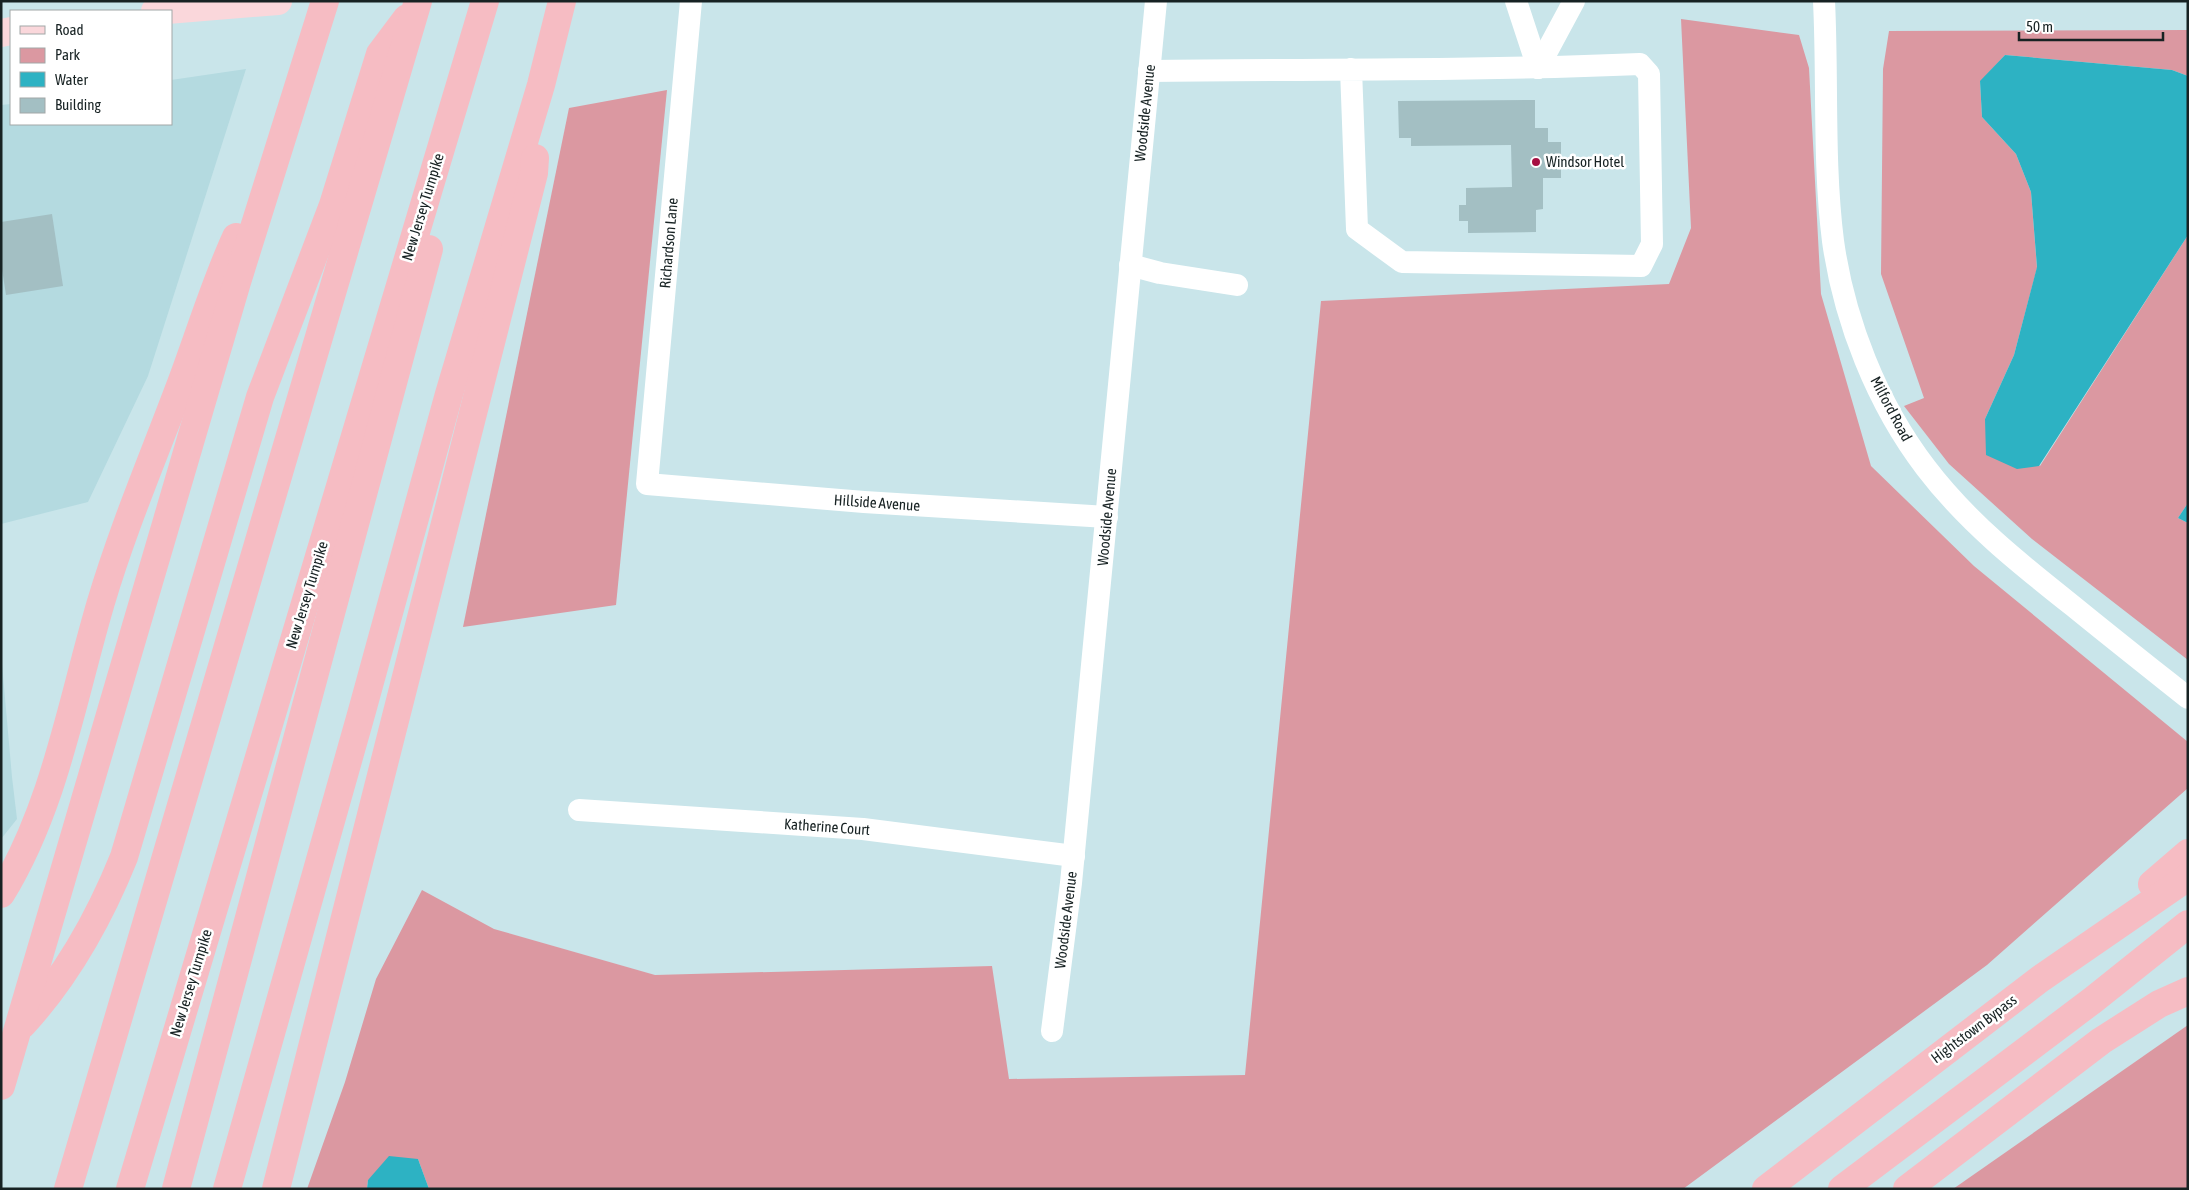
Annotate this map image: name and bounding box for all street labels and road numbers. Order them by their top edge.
street label: Woodside Avenue [1131,63,1158,163]
street label: New Jersey Turnpike [398,151,447,263]
street label: Richardson Lane [656,197,681,289]
street label: Milford Road [1867,373,1916,444]
street label: Woodside Avenue [1094,467,1119,566]
street label: Hillside Avenue [833,491,921,514]
street label: New Jersey Turnpike [282,539,331,651]
street label: Katherine Court [783,815,871,838]
street label: Woodside Avenue [1051,870,1080,970]
street label: New Jersey Turnpike [166,927,215,1039]
street label: Hightstown Bypass [1928,991,2020,1066]

